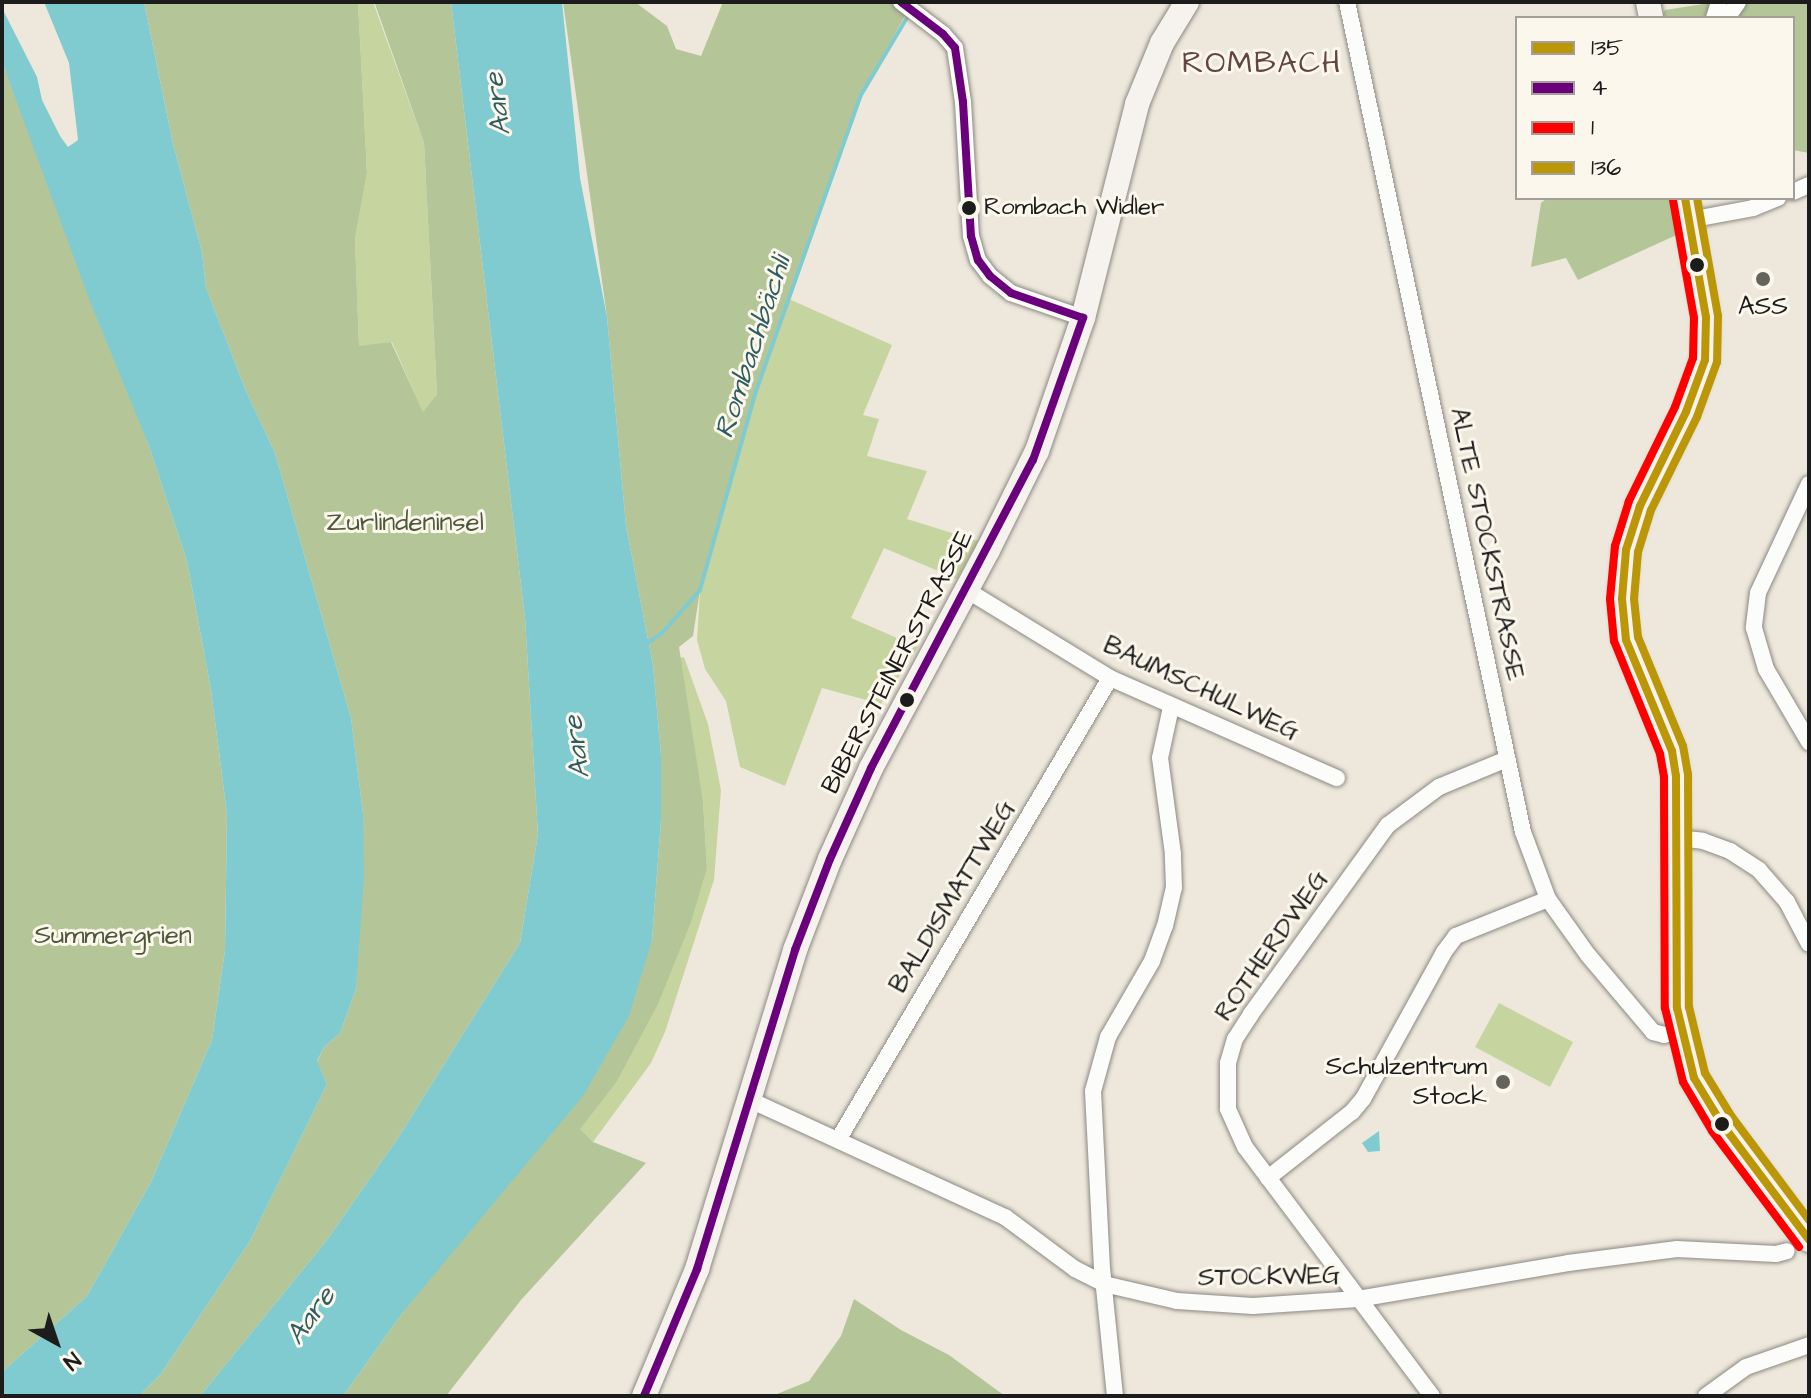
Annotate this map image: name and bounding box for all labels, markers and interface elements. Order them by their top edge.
legend [1515,16,1795,200]
text: 135 [1591,31,1623,65]
district label: ROMBACH [1182,45,1342,81]
water label: Aare [477,71,519,137]
text: 4 [1591,71,1607,105]
text: 1 [1591,111,1594,145]
text: 136 [1591,151,1621,185]
place label: Rombach Widler [984,194,1164,222]
marker: Rombach Widler [961,200,977,216]
water label: Rombachbächli [708,252,798,442]
unlabelled marker [1689,257,1705,273]
marker: ASS [1754,270,1772,288]
place label: ASS [1738,291,1788,323]
street label: ALTE STOCKSTRASSE [1443,405,1531,683]
park label: Zurlindeninsel [326,507,484,539]
street label: BIBERSTEINERSTRASSE [815,525,981,799]
street label: BAUMSCHULWEG [1098,630,1304,748]
unlabelled marker [899,692,915,708]
water label: Aare [556,714,598,780]
street label: BALDISMATTWEG [883,795,1023,999]
street label: ROTHERDWEG [1209,865,1335,1027]
park label: Summergrien [34,920,192,952]
place label: Schulzentrum Stock [1325,1051,1487,1112]
marker: Schulzentrum Stock [1494,1073,1512,1091]
unlabelled marker [1714,1116,1730,1132]
street label: STOCKWEG [1198,1260,1340,1294]
water label: Aare [279,1281,343,1351]
north arrow [16,1302,96,1382]
text: N [57,1344,87,1377]

